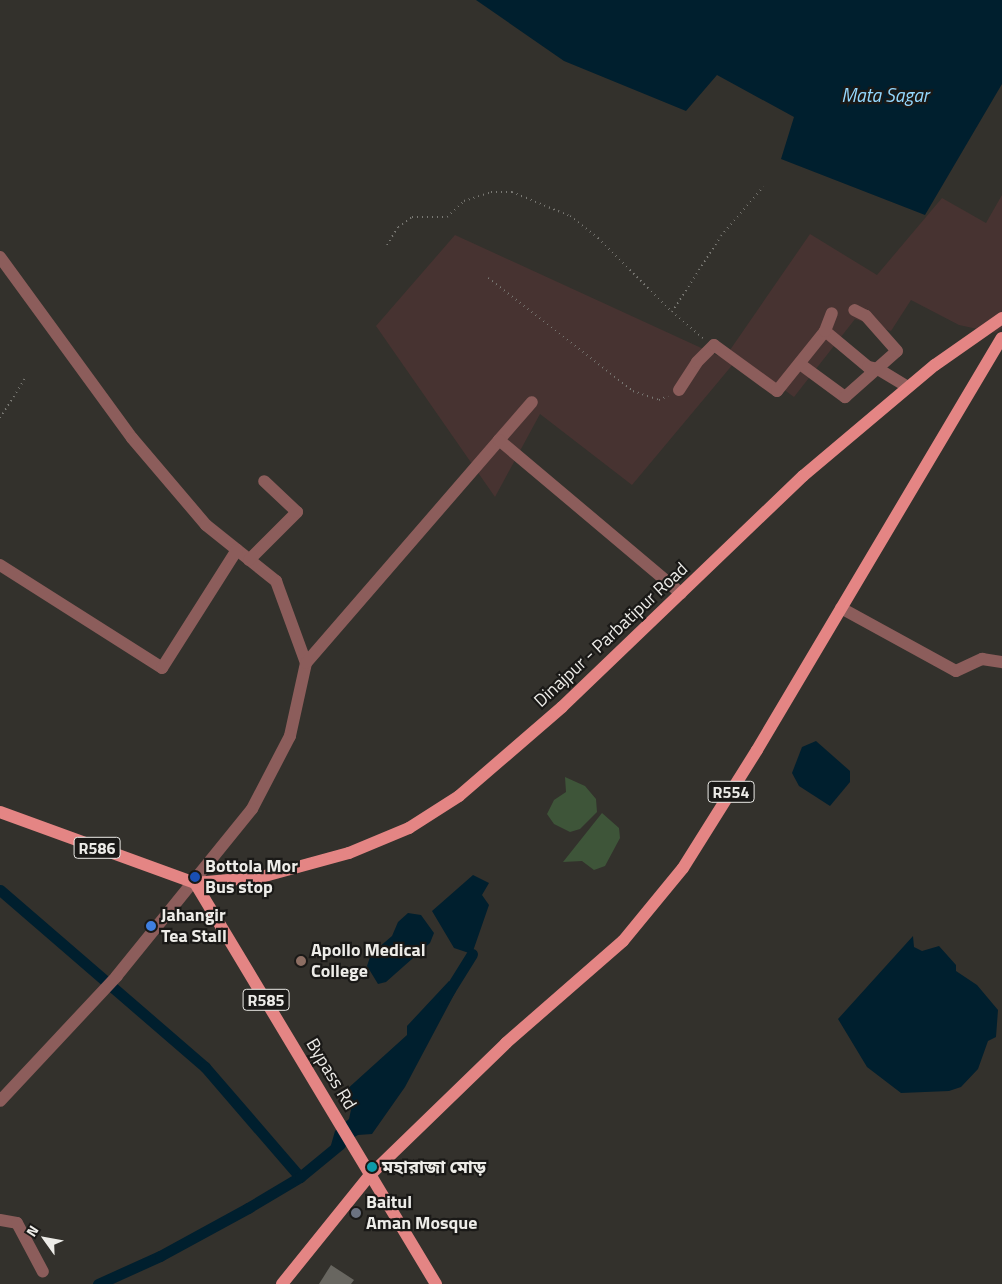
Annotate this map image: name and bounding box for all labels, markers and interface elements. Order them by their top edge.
water label: Mata Sagar [841,84,929,106]
street label: Dinajpur - Parbatipur Road [530,558,692,712]
road number: R554 [707,779,755,806]
road number: R586 [73,834,121,861]
place label: Bottola Mor Bus stop [205,856,298,899]
marker: Bottola Mor Bus stop [189,871,201,883]
place label: Jahangir Tea Stall [161,905,227,948]
marker: Jahangir Tea Stall [145,920,157,932]
place label: Apollo Medical College [311,940,426,982]
marker: Apollo Medical College [295,955,307,967]
road number: R585 [242,986,290,1014]
street label: Bypass Rd [301,1034,361,1114]
place label: মহারাজা মোড় [382,1156,486,1178]
marker: মহারাজা মোড় [366,1161,378,1173]
place label: Baitul Aman Mosque [366,1192,477,1234]
marker: Baitul Aman Mosque [350,1207,362,1219]
north arrow [20,1214,70,1264]
text: N [20,1221,43,1240]

